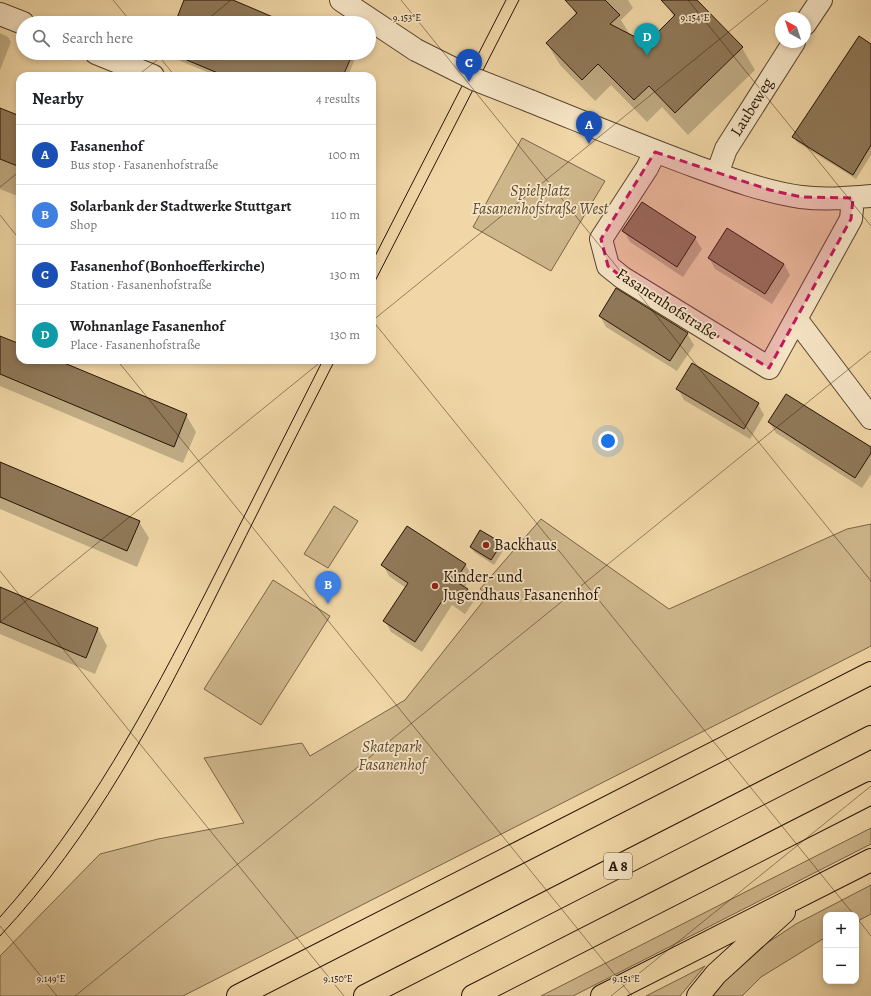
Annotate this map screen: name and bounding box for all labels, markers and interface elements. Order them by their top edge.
text: 9.153°E [393,11,421,24]
text: 9.154°E [681,11,709,24]
north arrow [775,12,811,48]
search box [16,16,376,60]
pin: D [634,23,660,56]
icon: search [30,27,52,49]
text: Search here [62,28,133,48]
pin: C [456,49,482,82]
street label: Laubeweg [725,73,779,141]
text: Nearby [32,87,83,110]
text: 4 results [316,90,360,107]
pin: A [576,111,602,144]
text: Fasanenhof [70,136,143,156]
text: A [41,146,49,163]
text: 100 m [328,146,360,163]
text: Bus stop · Fasanenhofstraße [70,156,218,173]
park label: Spielplatz Fasanenhofstraße West [472,180,610,220]
text: Solarbank der Stadtwerke Stuttgart [70,196,292,216]
text: B [41,206,49,223]
text: 110 m [331,206,360,223]
text: Shop [70,216,97,233]
text: Fasanenhof (Bonhoefferkirche) [70,256,265,276]
street label: Fasanenhofstraße [612,263,722,345]
text: C [41,266,49,283]
text: 130 m [330,266,360,283]
text: Station · Fasanenhofstraße [70,276,212,293]
text: Wohnanlage Fasanenhof [70,316,224,336]
text: D [40,326,50,343]
text: 130 m [330,326,360,343]
text: Place · Fasanenhofstraße [70,336,200,353]
your location [598,431,618,451]
place label: Backhaus [494,534,557,556]
marker: Backhaus [481,540,491,550]
place label: Kinder- und Jugendhaus Fasanenhof [443,566,601,606]
pin: B [315,571,341,604]
marker: Kinder- und Jugendhaus Fasanenhof [430,581,440,591]
park label: Skatepark Fasanenhof [358,736,430,776]
road number: A 8 [604,853,632,879]
map controls [823,912,859,984]
button: + [823,912,859,948]
button: − [823,948,859,984]
text: 9.149°E [36,972,66,985]
text: 9.150°E [323,972,353,985]
text: 9.151°E [612,972,640,985]

